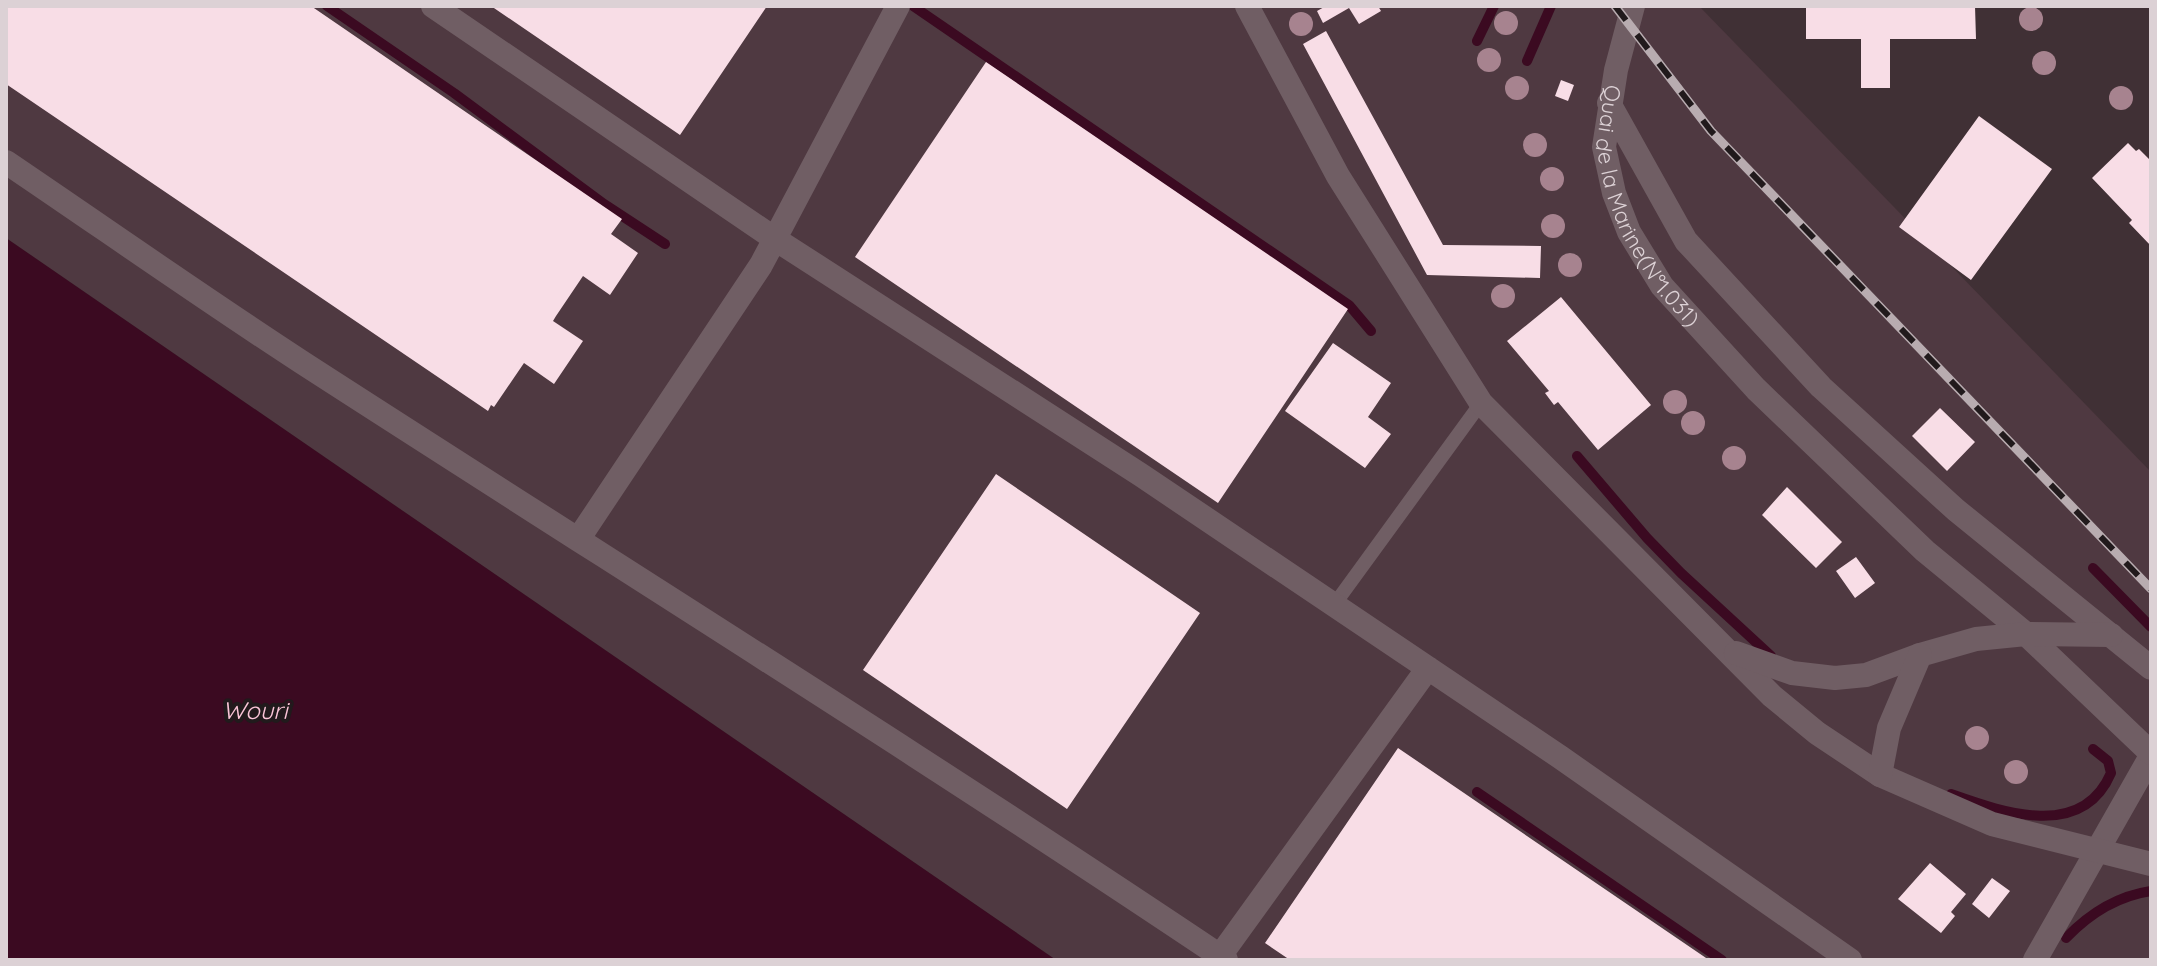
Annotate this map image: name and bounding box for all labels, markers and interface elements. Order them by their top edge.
street label: Quai de la Marine(N°1.031) [1589,83,1706,332]
water label: Wouri [222,695,291,725]

